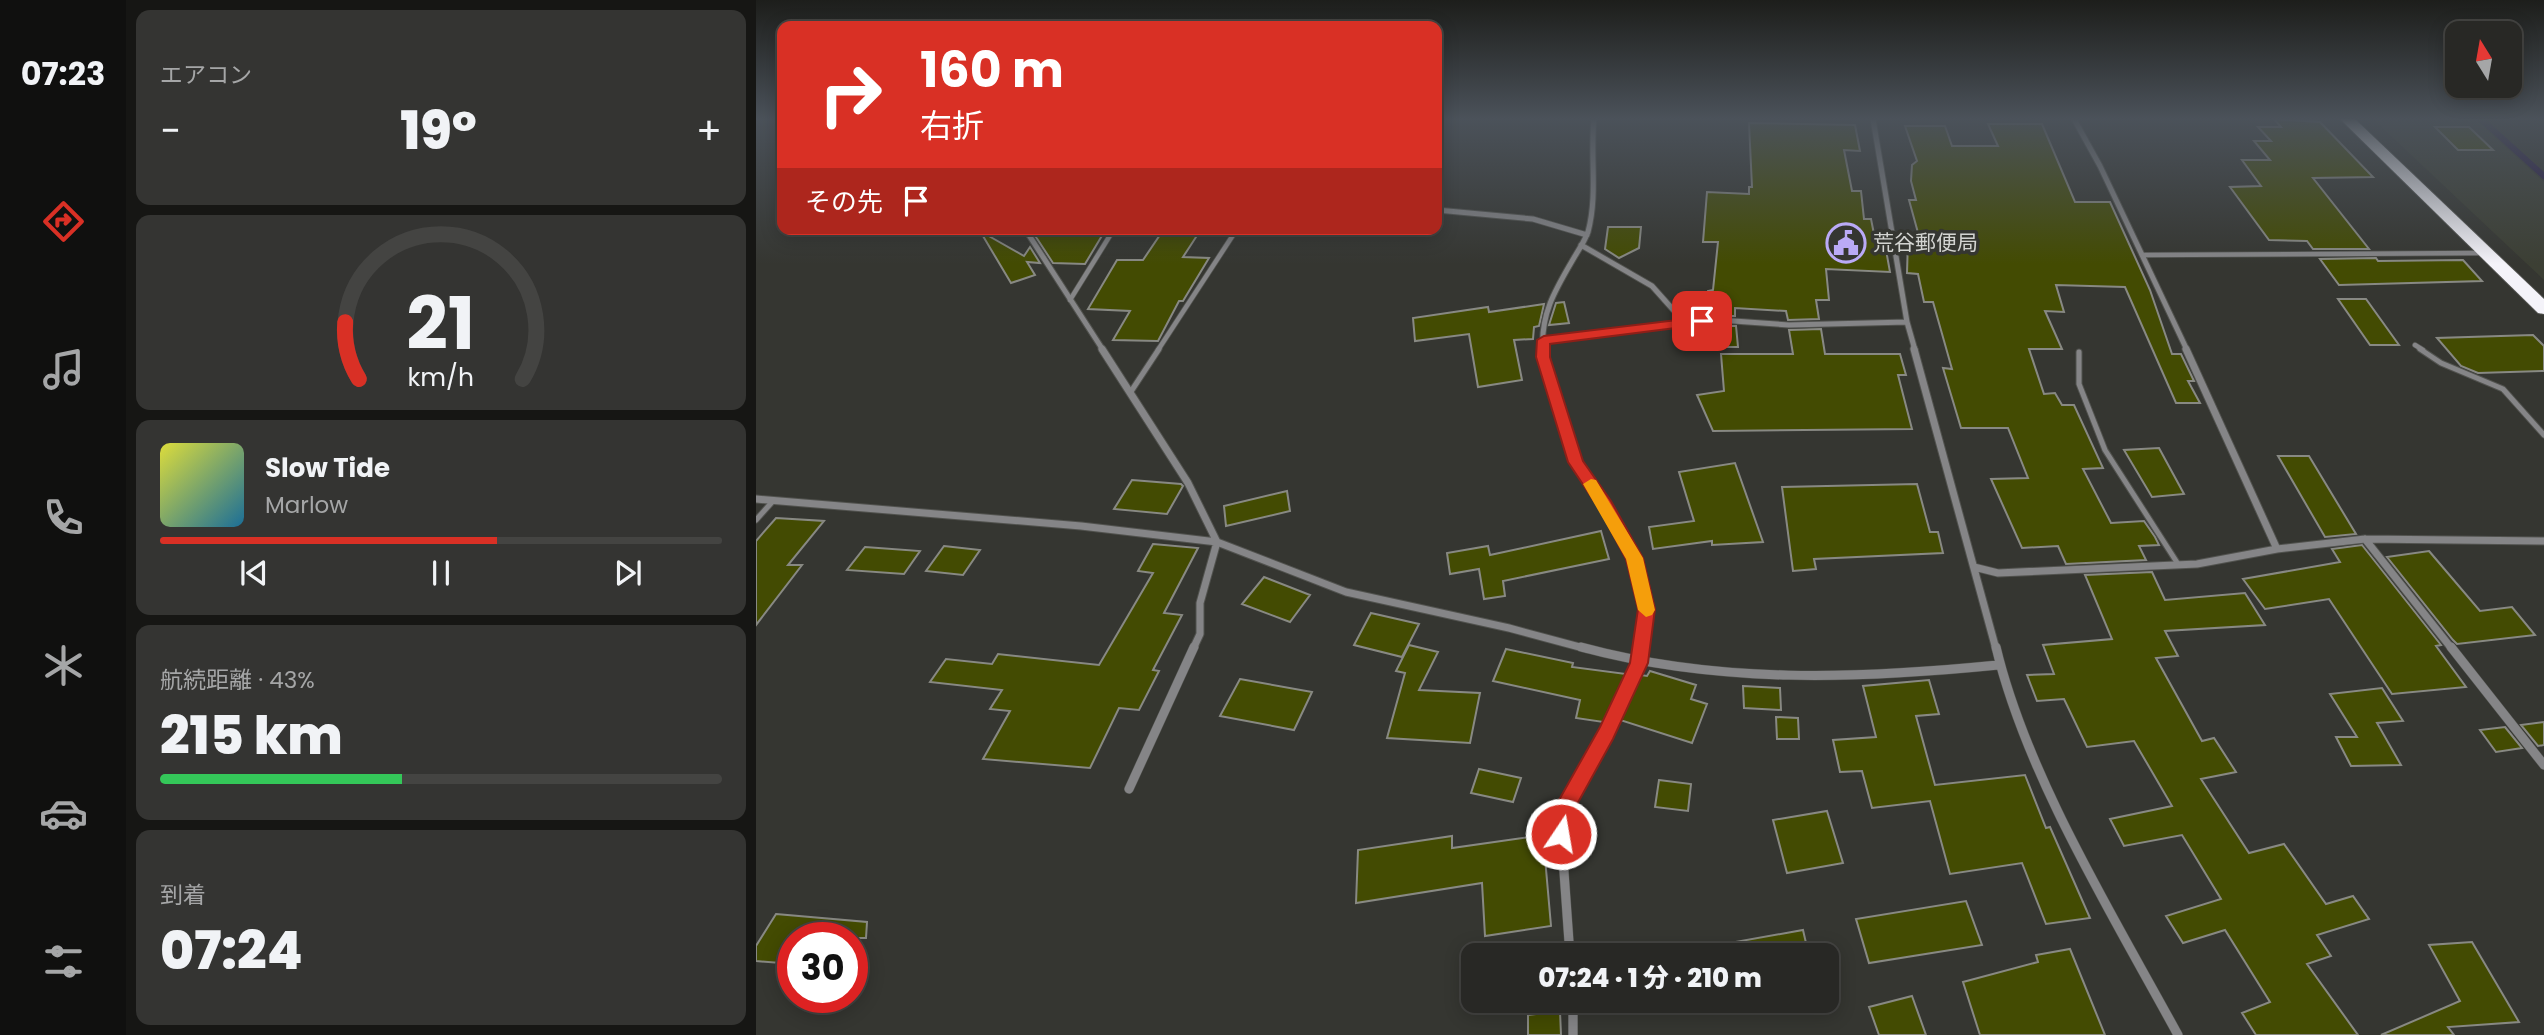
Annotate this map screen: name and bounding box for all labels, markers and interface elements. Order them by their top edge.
north arrow [2445,21,2522,98]
map controls [2445,21,2522,98]
text: 160 m [920,36,1064,104]
icon: right [805,49,896,140]
text: 07:23 [21,51,105,96]
text: エアコン [160,59,252,91]
text: 19° [400,94,477,167]
text: 右折 [920,103,984,148]
text: − [160,104,181,157]
text: + [696,104,722,157]
icon: arrive [897,182,935,220]
text: その先 [805,184,883,220]
icon: directions [39,197,88,246]
public building icon: 荒谷郵便局 [1825,222,1867,264]
place label: 荒谷郵便局 [1873,228,1978,257]
text: 21 [407,273,475,374]
pin [1672,291,1732,351]
icon: arrive [1683,302,1721,340]
icon: music [39,345,88,394]
text: km/h [408,359,474,394]
text: Slow Tide [265,450,390,486]
text: Marlow [265,489,348,521]
icon: phone [39,493,88,542]
icon: previous [235,554,273,592]
icon: pause [422,554,460,592]
icon: next [609,554,647,592]
icon: climate [39,641,88,690]
text: 航続距離 · 43% [160,664,315,696]
text: 215 km [160,699,343,772]
icon: car [39,789,88,838]
position arrow [1524,797,1598,871]
text: 到着 [160,879,206,911]
text: 07:24 [160,914,303,987]
speed limit sign: 30 [777,922,868,1013]
icon: filters [39,937,88,986]
text: 07:24 · 1 分 · 210 m [1538,960,1762,996]

